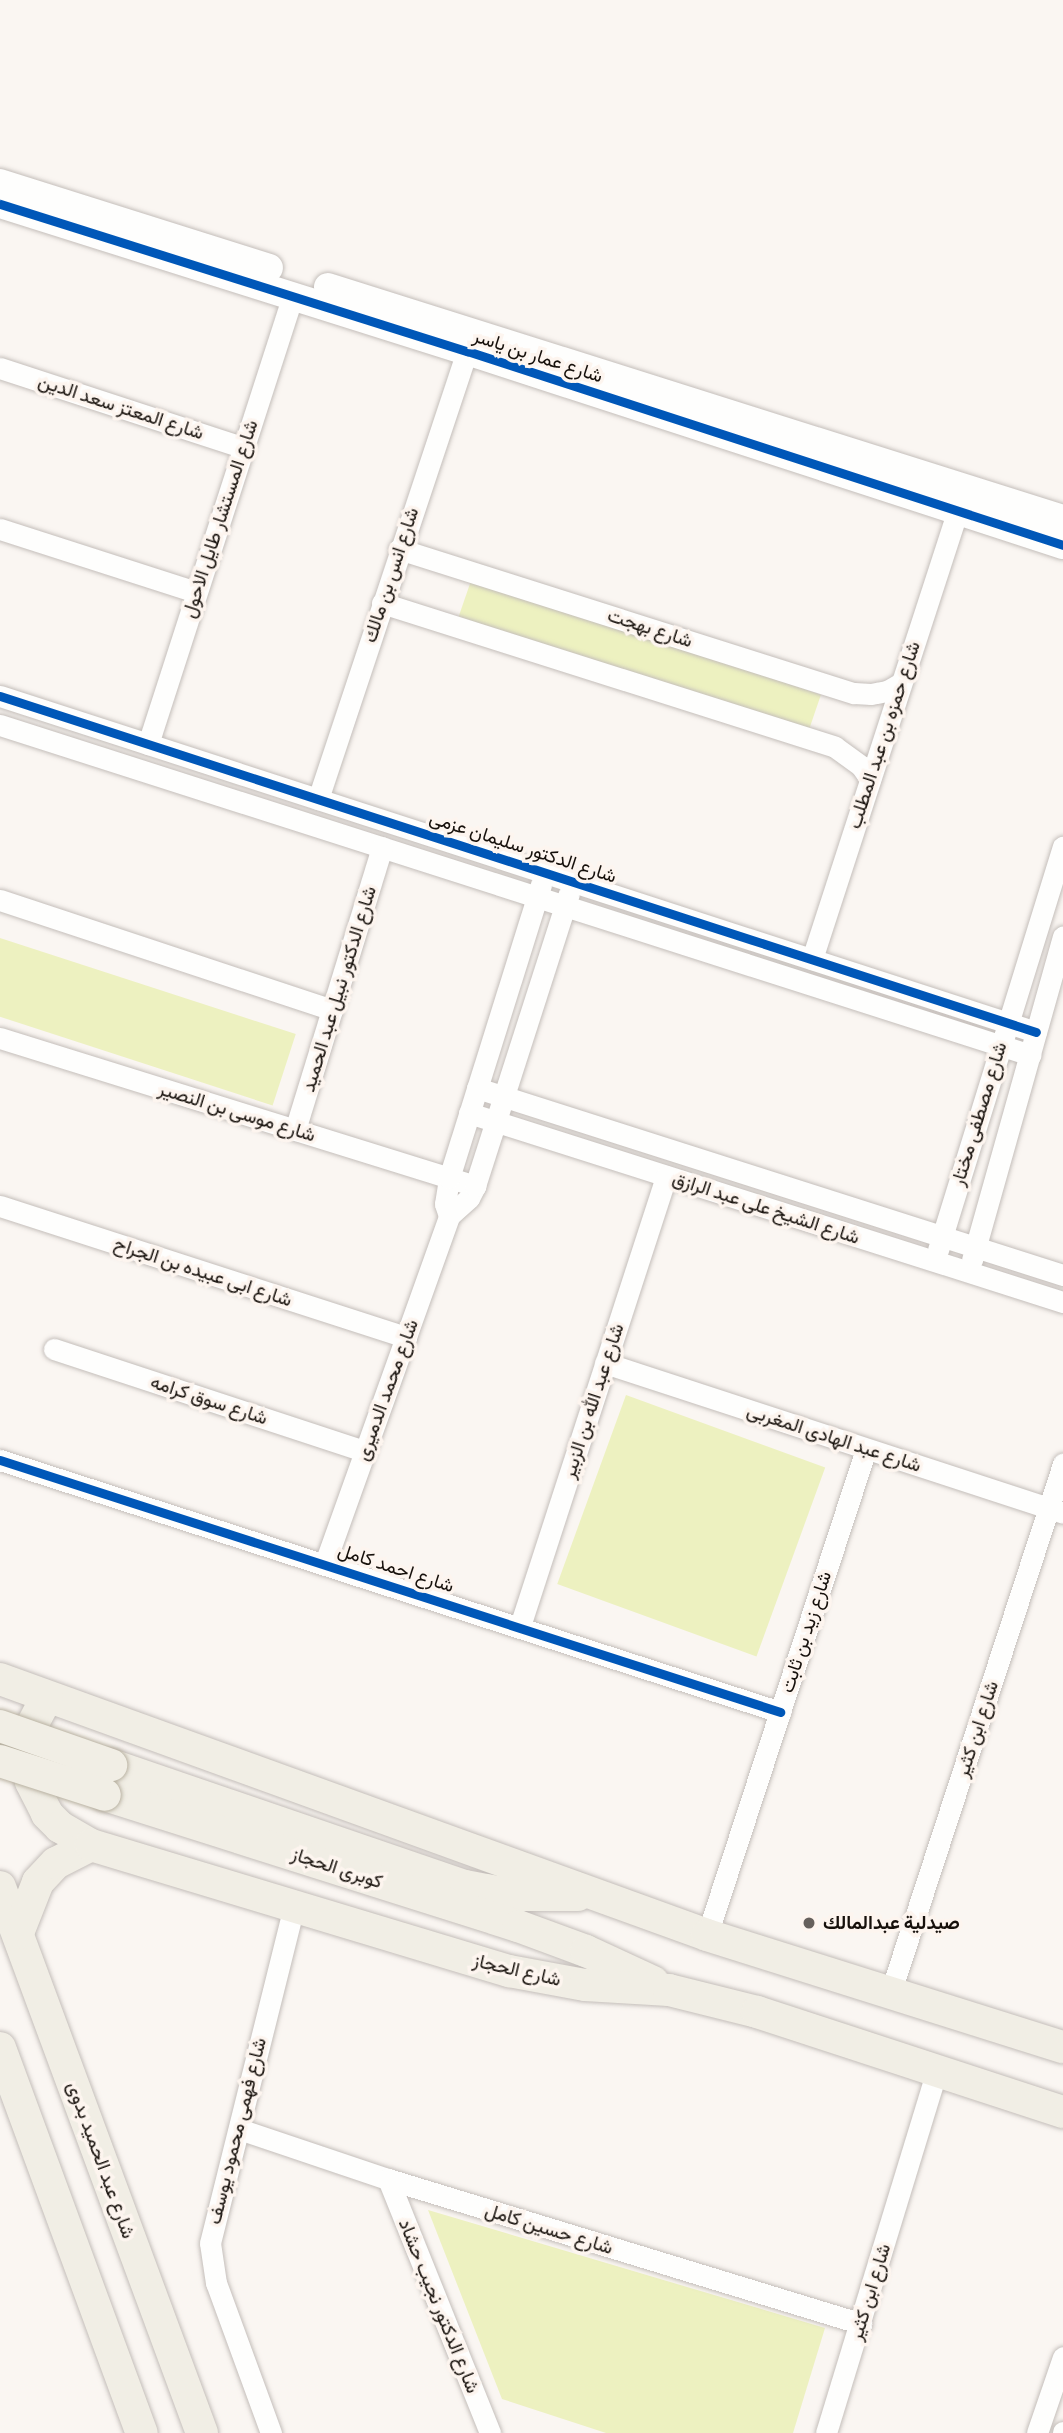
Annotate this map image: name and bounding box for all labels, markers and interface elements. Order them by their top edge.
street label: شارع عمار بن ياسر [470,324,606,388]
street label: شارع المعتز سعد الدين [35,369,207,445]
street label: شارع المستشار طايل الاحول [177,417,263,621]
street label: شارع انس بن مالك [358,505,424,645]
street label: شارع بهجت [605,604,695,652]
street label: شارع حمزه بن عبد المطلب [843,638,925,832]
street label: شارع الدكتور سليمان عزمى [427,806,619,888]
street label: شارع الدكتور نبيل عبد الحميد [297,883,381,1095]
street label: شارع مصطفى مختار [946,1039,1012,1189]
street label: شارع موسى بن النصير [156,1077,318,1147]
street label: شارع الشيخ على عبد الرازق [669,1167,863,1249]
street label: شارع ابى عبيده بن الجراح [111,1232,295,1312]
street label: شارع محمد الدميرى [351,1316,423,1464]
street label: شارع عبد الله بن الزبير [557,1321,629,1481]
street label: شارع سوق كرامه [148,1370,270,1430]
street label: شارع عبد الهادى المغربى [744,1399,924,1477]
street label: شارع احمد كامل [335,1539,457,1597]
street label: شارع زيد بن ثابت [776,1568,836,1696]
street label: شارع ابن كثير [951,1678,1003,1780]
street label: كوبرى الحجاز [289,1843,385,1893]
place label: صيدلية عبدالمالك [823,1912,960,1934]
marker: صيدلية عبدالمالك [801,1915,817,1931]
street label: شارع الحجاز [471,1949,563,1991]
street label: شارع فهمى محمود يوسف [203,2035,271,2227]
street label: شارع عبد الحميد بدوى [62,2078,140,2242]
street label: شارع حسين كامل [482,2199,616,2259]
street label: شارع الدكتور نجيب حشاد [394,2215,484,2397]
street label: شارع ابن كثير [844,2241,896,2343]

